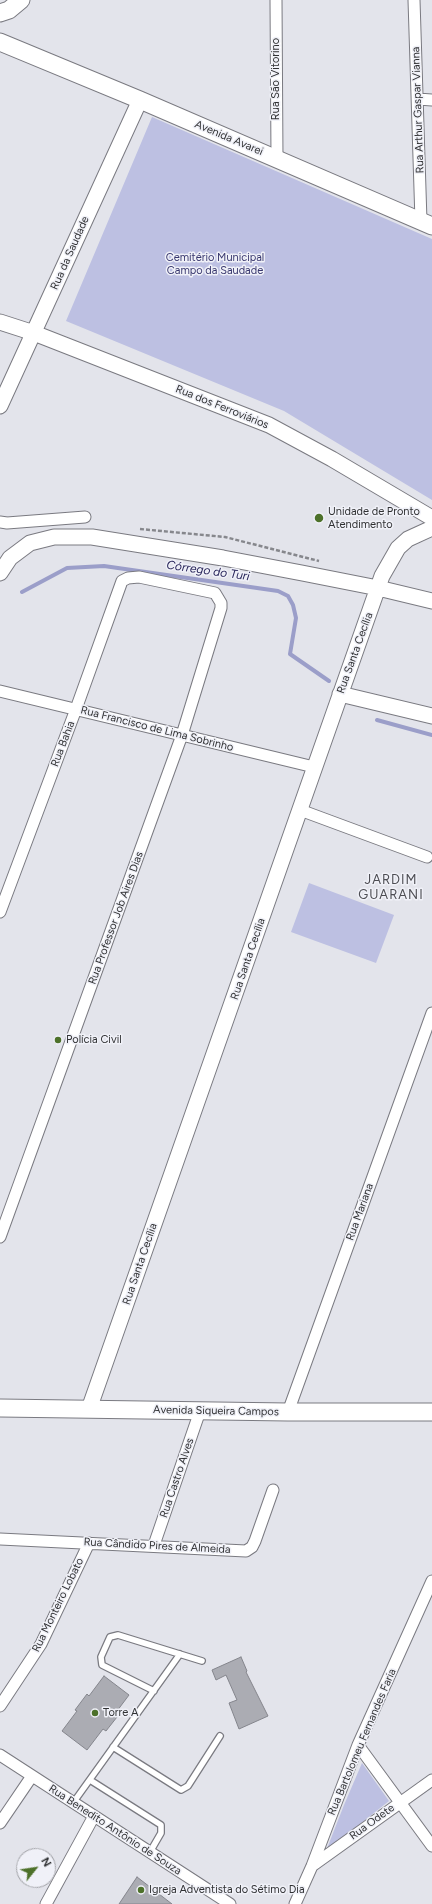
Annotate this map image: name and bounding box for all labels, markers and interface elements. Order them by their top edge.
street label: Rua São Vitorino [269,38,283,120]
street label: Rua Arthur Gaspar Vianna [409,46,427,174]
street label: Avenida Avarei [193,118,265,158]
street label: Rua da Saudade [48,214,92,292]
park label: Cemitério Municipal Campo da Saudade [166,251,264,277]
street label: Rua dos Ferroviários [174,382,270,432]
place label: Unidade de Pronto Atendimento [328,505,420,531]
marker: Unidade de Pronto Atendimento [313,512,325,524]
water label: Córrego do Turi [165,558,251,584]
street label: Rua Santa Cecília [334,611,376,695]
street label: Rua Francisco de Lima Sobrinho [79,704,235,754]
street label: Rua Bahia [48,719,78,769]
street label: Rua Professor Job Aires Dias [86,850,146,986]
district label: JARDIM GUARANI [358,872,424,903]
street label: Rua Santa Cecília [228,917,268,1001]
place label: Polícia Civil [66,1033,122,1047]
marker: Polícia Civil [53,1035,63,1045]
street label: Rua Mariana [344,1182,376,1242]
street label: Rua Santa Cecília [120,1222,160,1306]
street label: Avenida Siqueira Campos [153,1403,279,1419]
street label: Rua Castro Alves [157,1436,197,1520]
street label: Rua Cândido Pires de Almeida [83,1536,231,1556]
street label: Rua Monteiro Lobato [29,1556,87,1654]
street label: Rua Bartolomeu Fernandes Faria [325,1667,399,1817]
place label: Torre A [103,1706,138,1720]
marker: Torre A [90,1708,100,1718]
street label: Rua Benedito Antônio de Souza [46,1782,184,1878]
street label: Rua Odete [347,1801,397,1843]
north arrow [16,1848,56,1888]
text: N [38,1855,54,1869]
place label: Igreja Adventista do Sétimo Dia [149,1883,305,1897]
marker: Igreja Adventista do Sétimo Dia [136,1885,146,1895]

